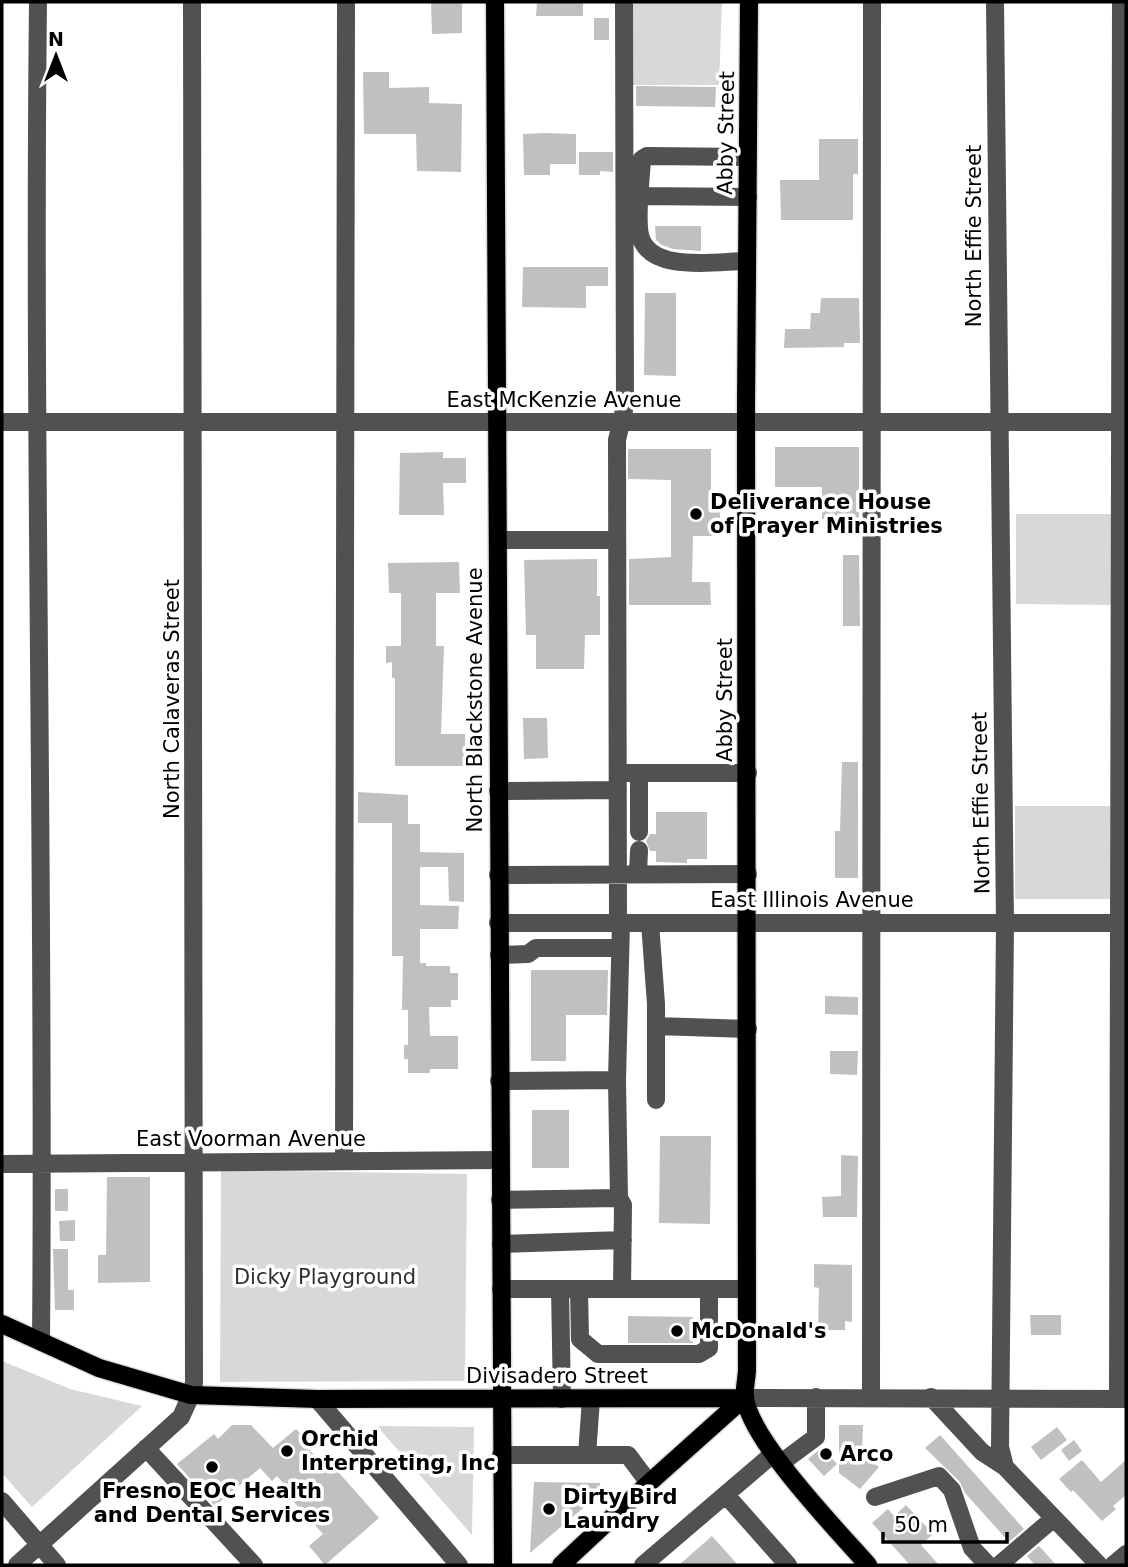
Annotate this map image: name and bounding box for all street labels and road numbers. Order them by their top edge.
street label: Abby Street [713,71,739,195]
street label: North Effie Street [962,145,986,327]
street label: East McKenzie Avenue [446,388,682,412]
street label: North Blackstone Avenue [463,567,487,833]
street label: North Calaveras Street [160,579,184,819]
street label: Abby Street [713,638,737,762]
street label: North Effie Street [967,712,995,894]
street label: East Illinois Avenue [710,888,914,912]
street label: East Voorman Avenue [136,1127,366,1151]
street label: Divisadero Street [466,1364,648,1388]

